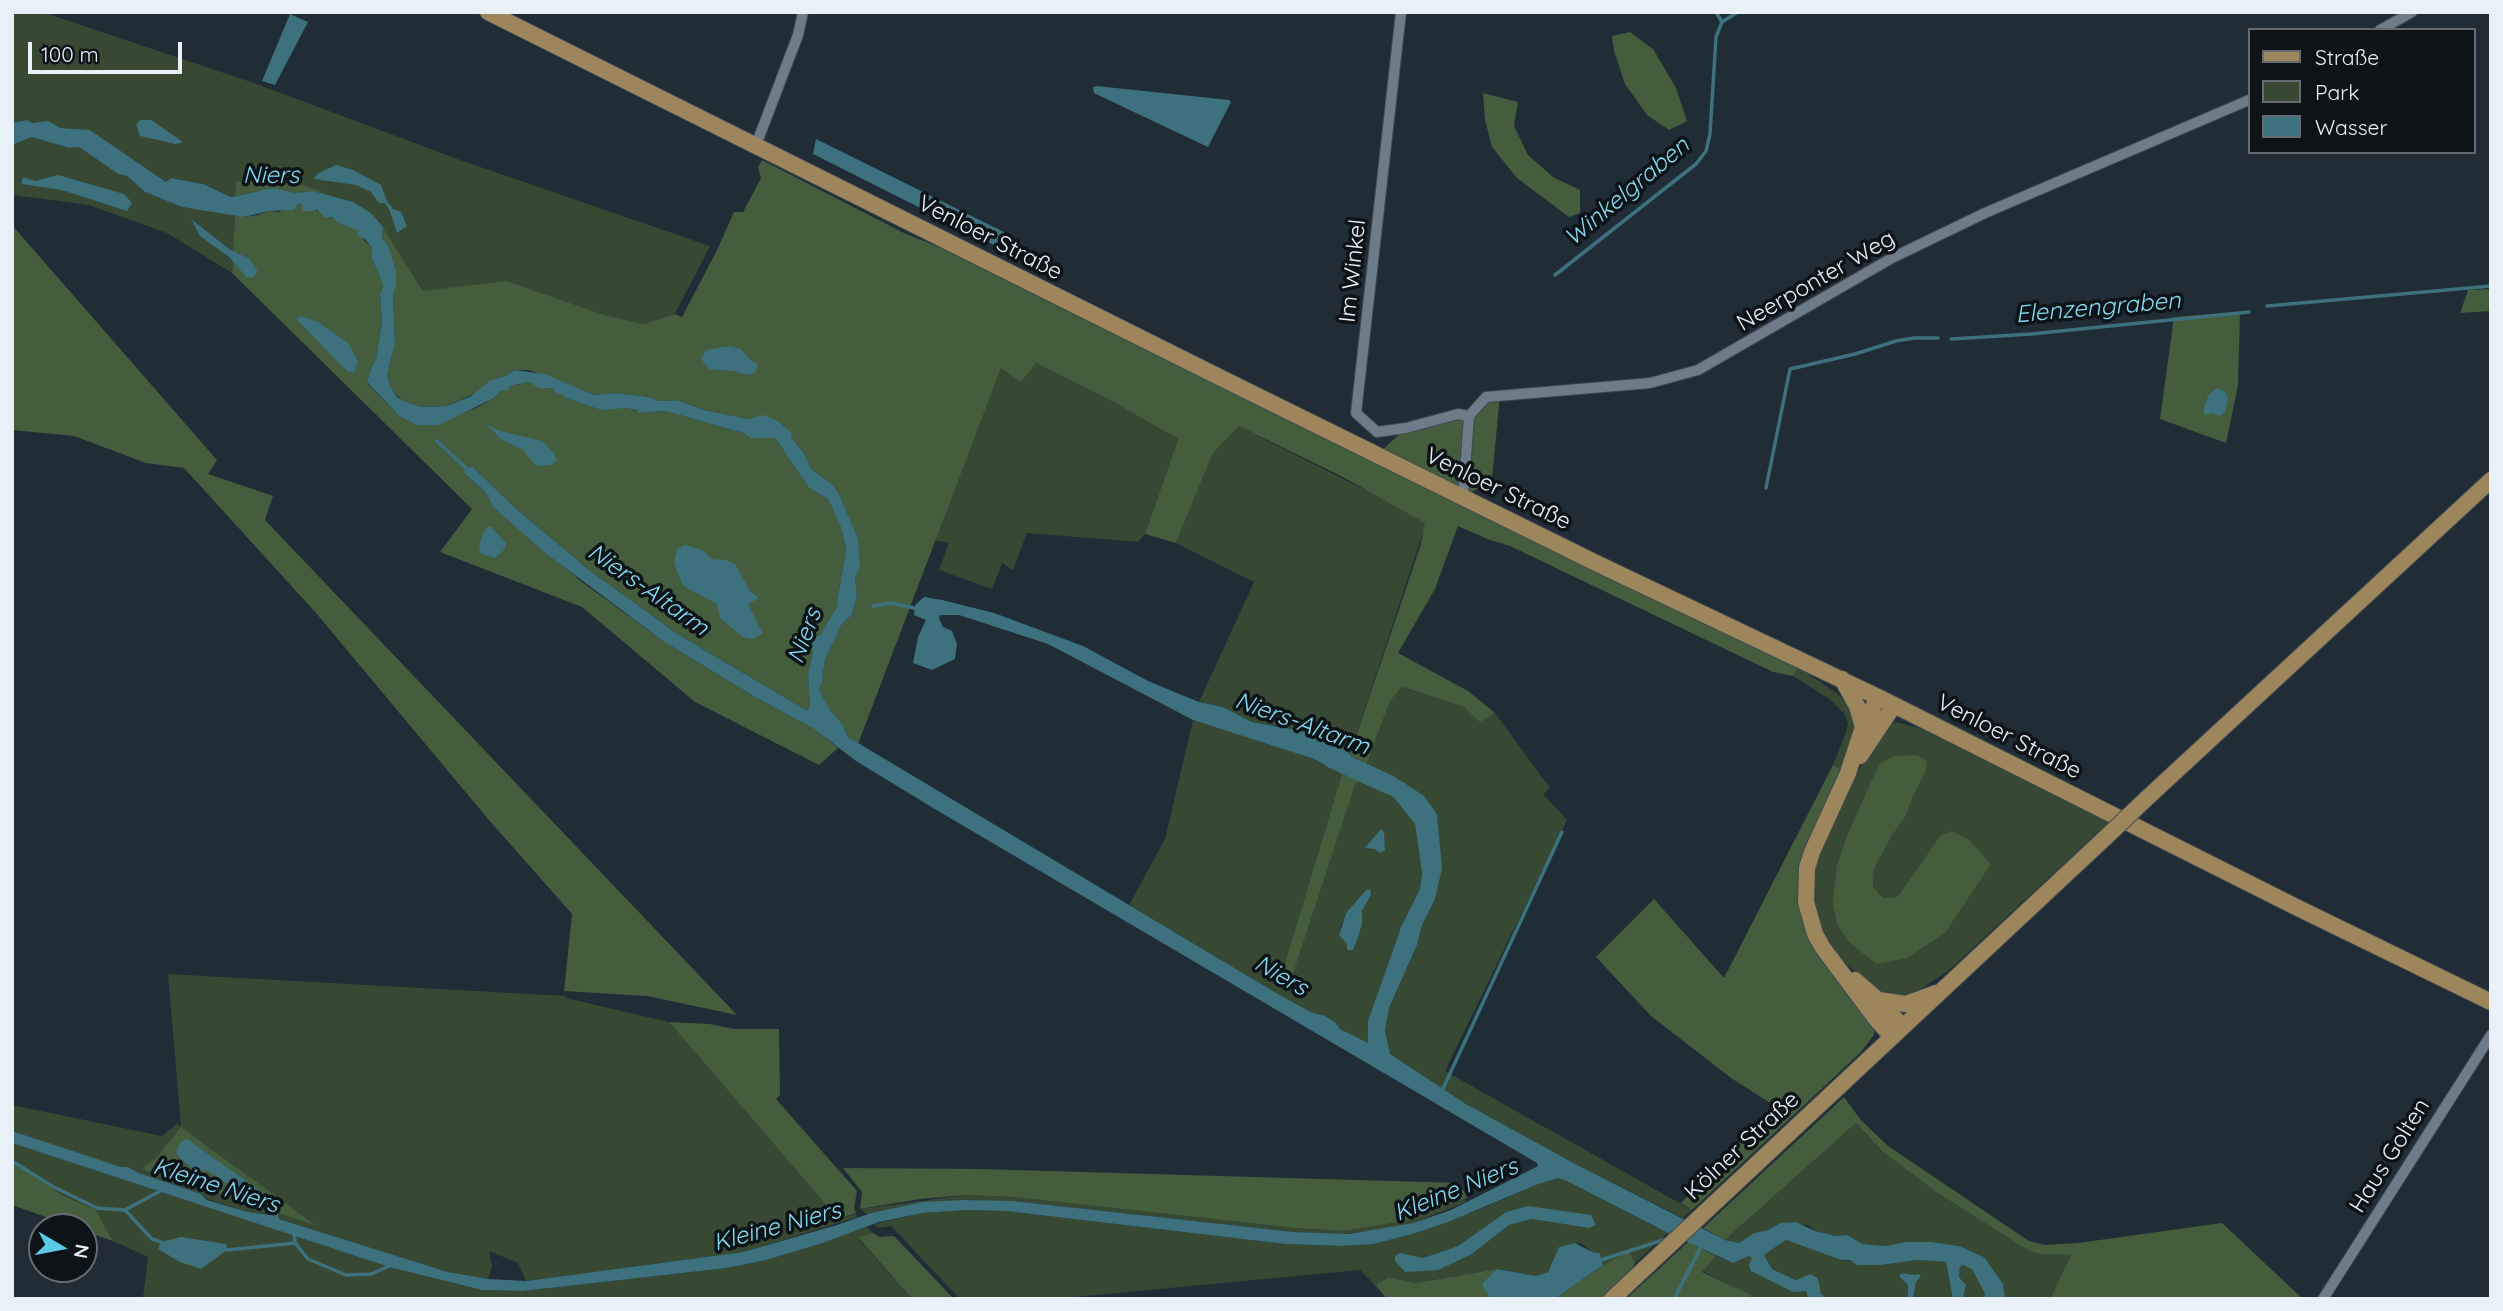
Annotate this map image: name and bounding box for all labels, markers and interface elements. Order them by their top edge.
scale bar [32,28,186,72]
legend [2248,28,2475,154]
text: 100 m [41,41,99,67]
text: Straße [2315,44,2379,70]
text: Park [2315,79,2359,105]
text: Wasser [2315,114,2387,140]
water label: Winkelgraben [1559,132,1695,252]
water label: Niers [243,162,299,190]
street label: Venloer Straße [913,190,1067,286]
street label: Im Winkel [1334,218,1372,324]
street label: Neerponter Weg [1732,225,1900,337]
water label: Elenzengraben [2014,286,2182,330]
street label: Venloer Straße [1421,442,1575,536]
water label: Niers-Altarm [582,538,714,642]
water label: Niers [782,604,828,668]
water label: Niers-Altarm [1231,686,1373,762]
street label: Venloer Straße [1932,689,2086,785]
water label: Niers [1249,949,1313,1003]
street label: Kölner Straße [1679,1086,1805,1206]
street label: Haus Golten [2344,1094,2436,1218]
water label: Kleine Niers [149,1152,283,1220]
water label: Kleine Niers [1390,1152,1522,1228]
water label: Kleine Niers [710,1196,844,1258]
north arrow [28,1213,98,1283]
text: N [69,1242,95,1260]

